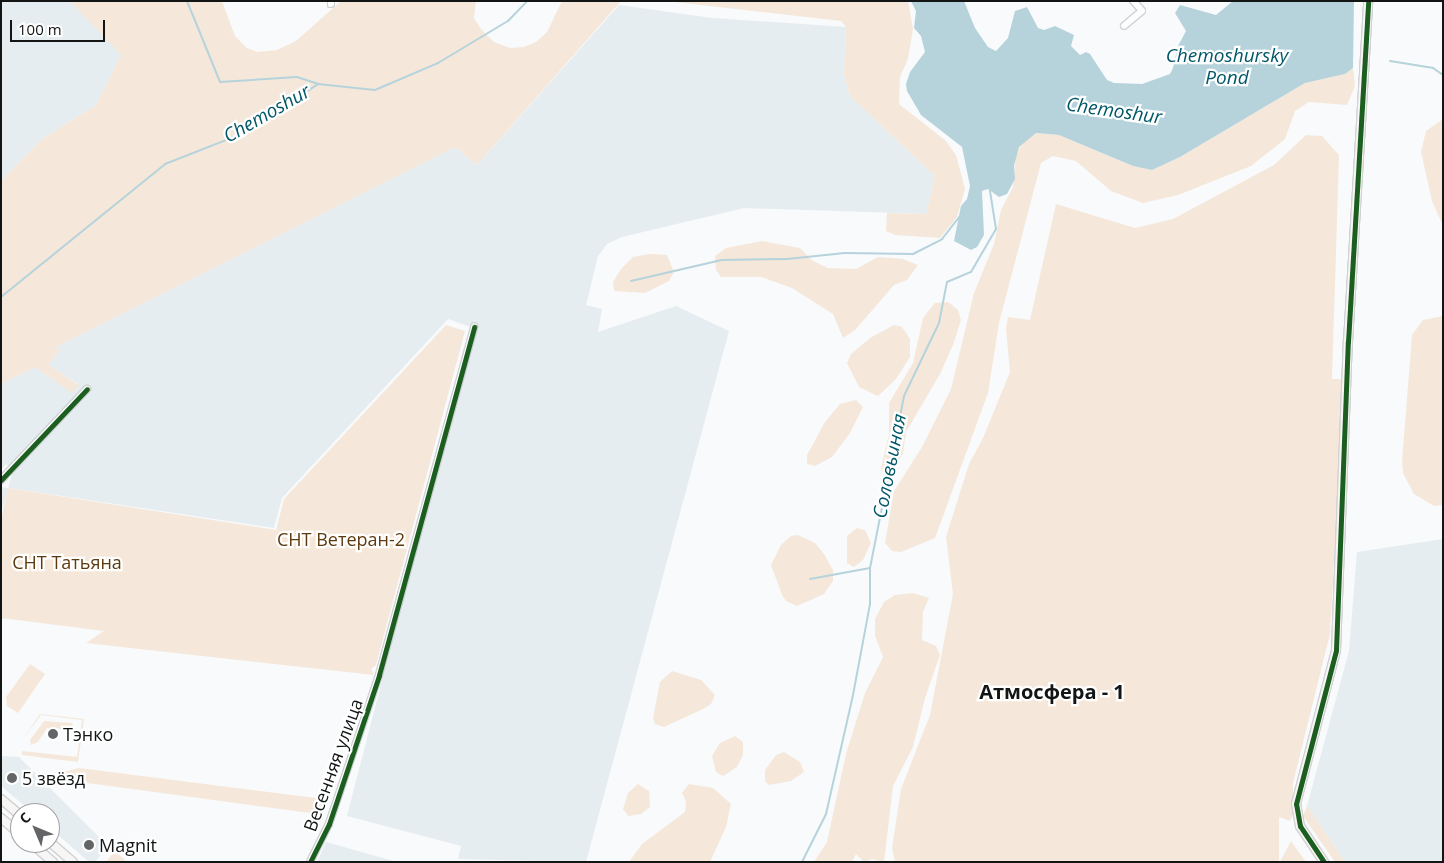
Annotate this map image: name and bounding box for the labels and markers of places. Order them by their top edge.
place label: Тэнко [63,723,113,745]
marker: Тэнко [47,728,59,740]
place label: 5 звёзд [22,767,85,789]
marker: 5 звёзд [6,772,18,784]
place label: Magnit [99,834,157,856]
marker: Magnit [83,839,95,851]

